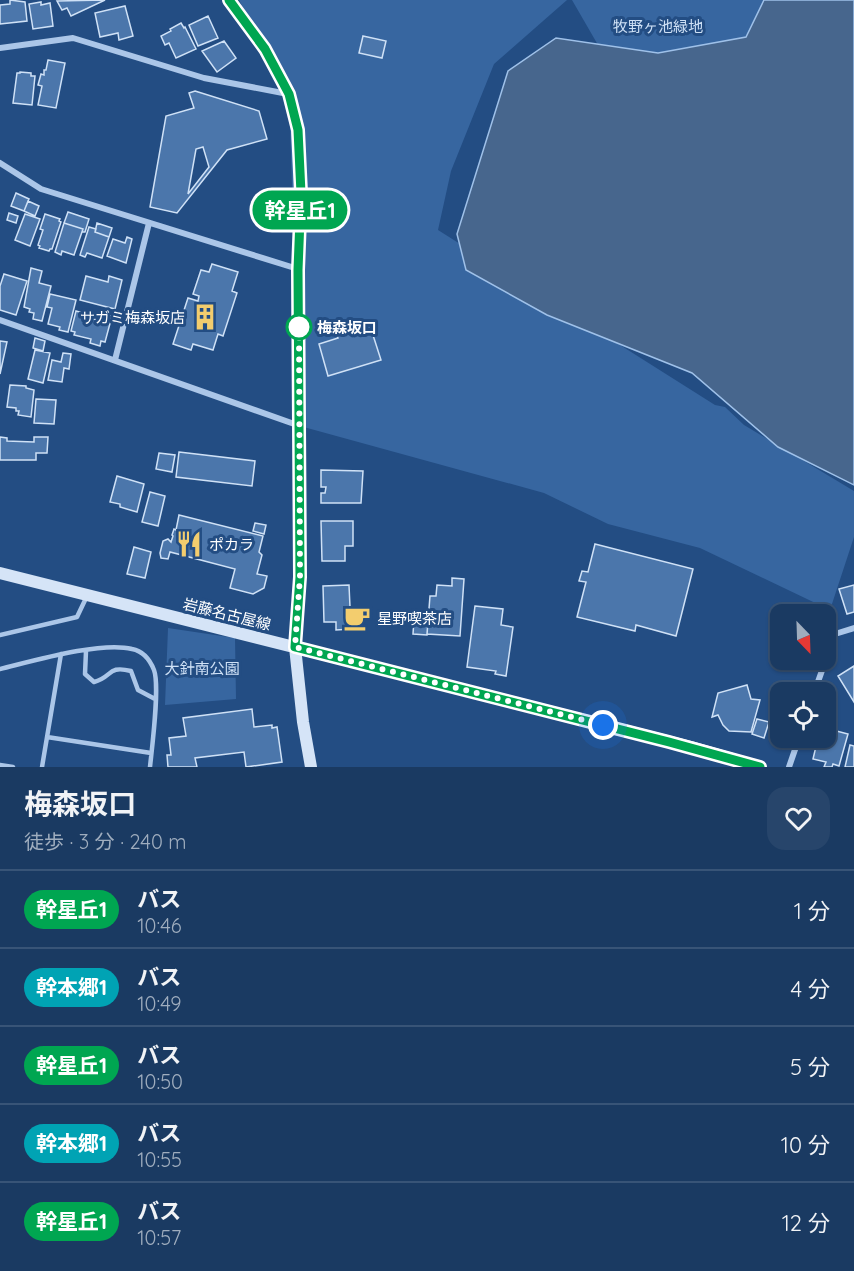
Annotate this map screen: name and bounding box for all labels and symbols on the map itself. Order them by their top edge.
park label: 牧野ヶ池緑地 [613,17,703,36]
line badge: 幹星丘1 [258,190,342,230]
building icon: サガミ梅森坂店 [190,302,220,332]
place label: サガミ梅森坂店 [80,308,185,327]
marker: 梅森坂口 [286,314,312,340]
place label: 梅森坂口 [317,318,377,337]
restaurant icon: ポカラ [174,529,204,559]
place label: ポカラ [209,535,254,554]
street label: 岩藤名古屋線 [181,594,273,634]
cafe icon: 星野喫茶店 [342,603,372,633]
north arrow [770,604,836,670]
place label: 星野喫茶店 [377,609,452,628]
park label: 大針南公園 [164,659,240,678]
your location [588,710,618,740]

